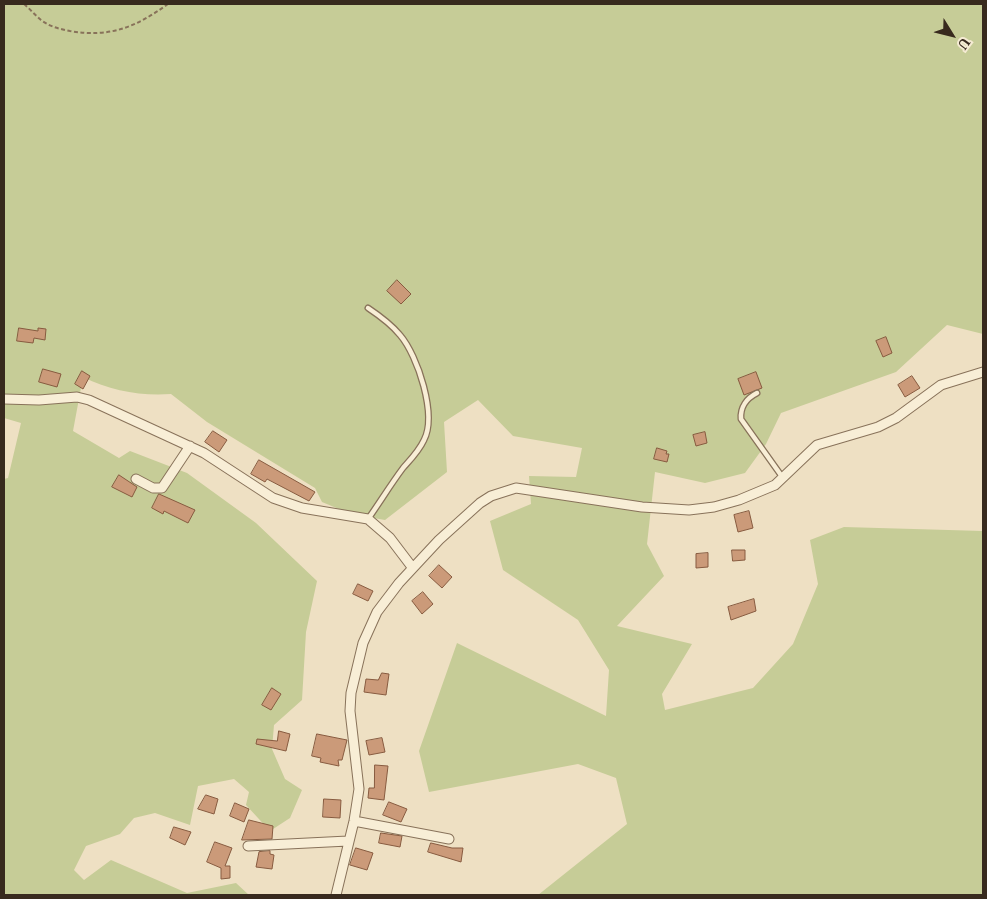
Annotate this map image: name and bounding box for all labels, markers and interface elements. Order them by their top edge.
north arrow [927,10,977,60]
text: U [954,34,975,54]

